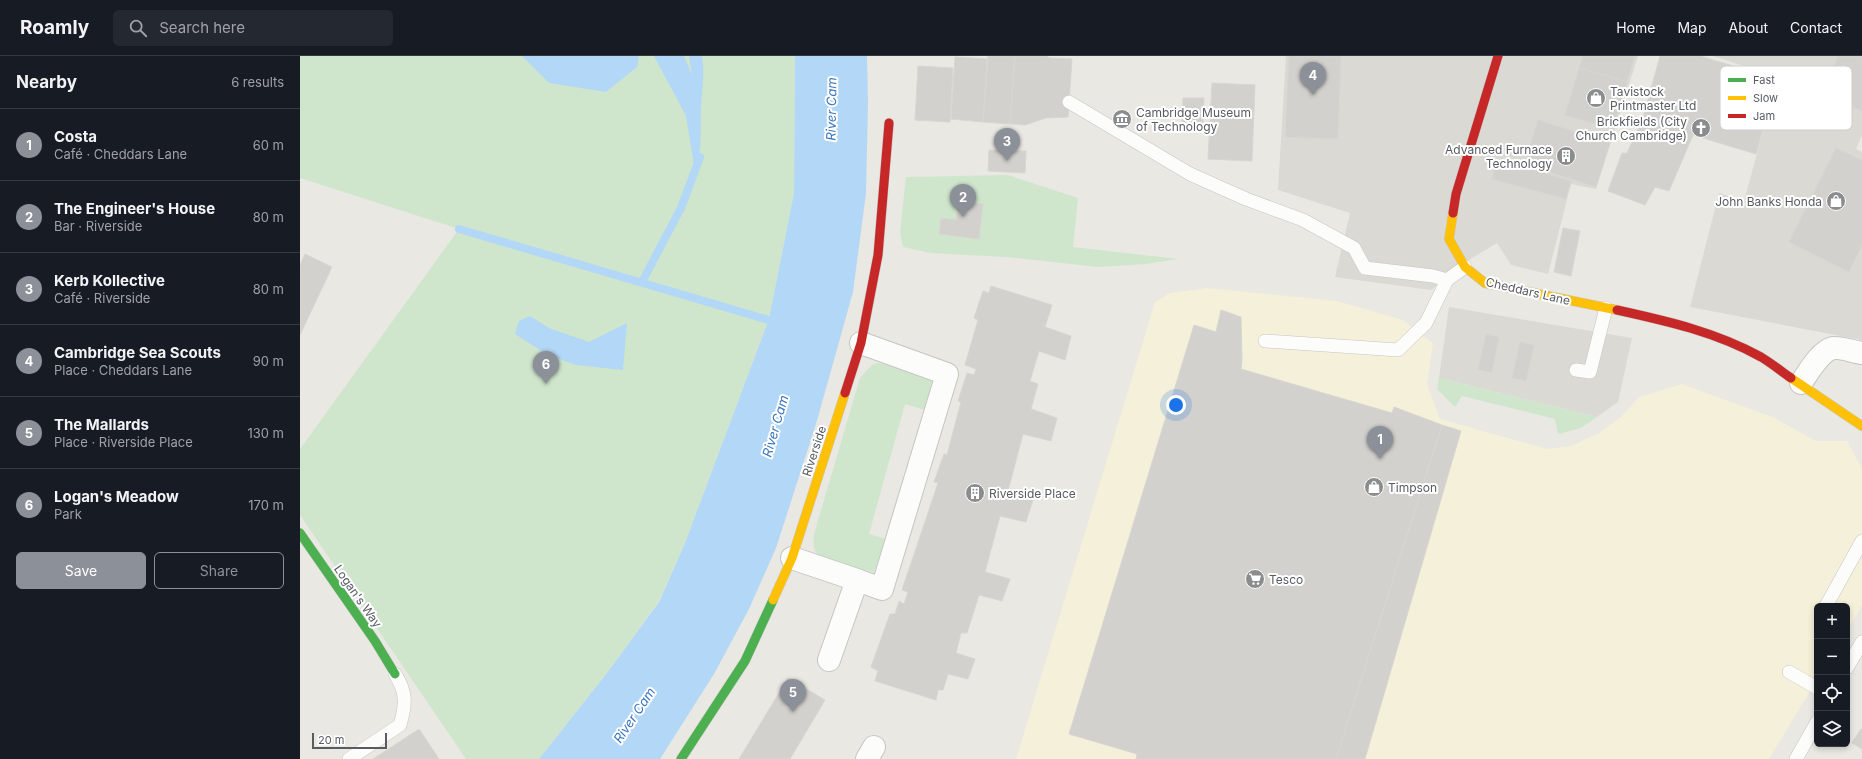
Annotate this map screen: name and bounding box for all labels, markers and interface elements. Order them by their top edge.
search box [113,10,393,46]
text: Roamly [20,16,89,39]
icon: search [127,17,149,39]
text: Search here [159,18,245,37]
text: Home [1616,19,1655,36]
text: Map [1677,19,1707,36]
text: About [1729,19,1768,36]
text: Contact [1790,19,1842,36]
pin: 4 [1300,62,1326,95]
legend [1720,66,1852,130]
text: Nearby [16,72,77,92]
text: Fast [1753,73,1775,87]
text: 6 results [231,74,284,90]
water label: River Cam [822,77,840,141]
place label: Tavistock Printmaster Ltd [1610,84,1696,113]
shop icon: Tavistock Printmaster Ltd [1585,87,1607,109]
text: Slow [1753,91,1778,105]
place label: Cambridge Museum of Technology [1136,105,1251,134]
museum icon: Cambridge Museum of Technology [1111,108,1133,130]
text: Jam [1753,109,1775,123]
place label: Brickfields (City Church Cambridge) [1575,114,1687,143]
church icon: Brickfields (City Church Cambridge) [1690,117,1712,139]
text: Costa [54,127,97,146]
pin: 3 [994,128,1020,161]
text: 1 [26,137,32,153]
text: 60 m [253,137,284,153]
place label: Advanced Furnace Technology [1445,142,1552,171]
building icon: Advanced Furnace Technology [1555,145,1577,167]
text: Café · Cheddars Lane [54,146,187,162]
pin: 2 [950,184,976,217]
shop icon: John Banks Honda [1825,190,1847,212]
place label: John Banks Honda [1715,194,1822,209]
text: The Engineer's House [54,199,215,218]
text: 2 [25,209,33,225]
text: 80 m [253,209,284,225]
text: Bar · Riverside [54,218,142,234]
text: Kerb Kollective [54,271,165,290]
street label: Cheddars Lane [1484,274,1572,308]
text: 3 [25,281,33,297]
text: 80 m [253,281,284,297]
text: Café · Riverside [54,290,150,306]
text: Cambridge Sea Scouts [54,343,221,362]
pin: 6 [533,351,559,384]
text: 4 [25,353,33,369]
text: 90 m [253,353,284,369]
text: Place · Cheddars Lane [54,362,192,378]
water label: River Cam [759,393,791,459]
your location [1166,395,1186,415]
text: The Mallards [54,415,149,434]
street label: Riverside [799,424,829,478]
text: 5 [25,425,33,441]
text: 130 m [247,425,284,441]
pin: 1 [1367,426,1393,459]
text: Place · Riverside Place [54,434,193,450]
shop icon: Timpson [1363,476,1385,498]
place label: Timpson [1388,480,1437,495]
building icon: Riverside Place [964,482,986,504]
place label: Riverside Place [989,486,1076,501]
text: Logan's Meadow [54,487,179,506]
text: 6 [25,497,33,513]
text: 170 m [248,497,284,513]
text: Park [54,506,82,522]
button: Save [16,552,146,589]
button: Share [154,552,284,589]
street label: Logan's Way [331,562,385,630]
supermarket icon: Tesco [1244,568,1266,590]
place label: Tesco [1269,572,1303,587]
map controls [1814,603,1850,747]
button: + [1814,603,1850,639]
button: − [1814,639,1850,675]
button: locate [1814,675,1850,711]
pin: 5 [780,679,806,712]
water label: River Cam [610,684,658,746]
button: layers [1814,711,1850,747]
scale bar [312,731,387,750]
text: 20 m [318,733,344,747]

